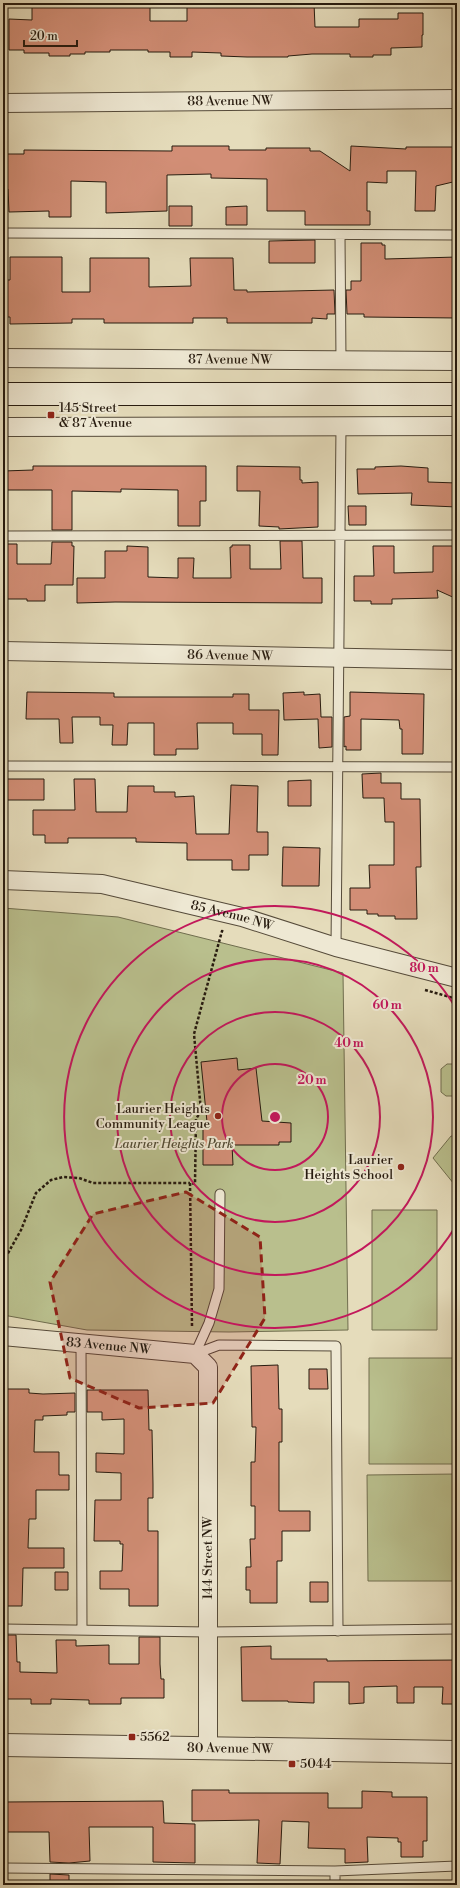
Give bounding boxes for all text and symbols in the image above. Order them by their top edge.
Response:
scale bar [24,22,77,48]
text: 20 m [30,29,58,44]
street label: 88 Avenue NW [187,93,274,109]
street label: 87 Avenue NW [188,351,273,368]
place label: 145 Street & 87 Avenue [59,400,132,431]
marker: 145 Street & 87 Avenue [46,410,56,420]
street label: 86 Avenue NW [187,647,274,664]
street label: 85 Avenue NW [189,897,277,935]
text: 80 m [409,961,439,976]
text: 60 m [372,998,402,1013]
text: 40 m [334,1036,364,1051]
text: 20 m [297,1073,327,1088]
place label: Laurier Heights Community League [96,1101,210,1132]
centre of rings [268,1110,282,1124]
marker: Laurier Heights Community League [213,1111,223,1121]
park label: Laurier Heights Park [113,1136,234,1152]
place label: Laurier Heights School [304,1152,393,1183]
marker: Laurier Heights School [396,1162,406,1172]
street label: 83 Avenue NW [66,1334,153,1358]
street label: 144 Street NW [200,1515,216,1599]
place label: 5562 [140,1729,170,1745]
marker: 5562 [127,1732,137,1742]
street label: 80 Avenue NW [187,1740,274,1757]
place label: 5044 [300,1756,332,1772]
marker: 5044 [287,1759,297,1769]

